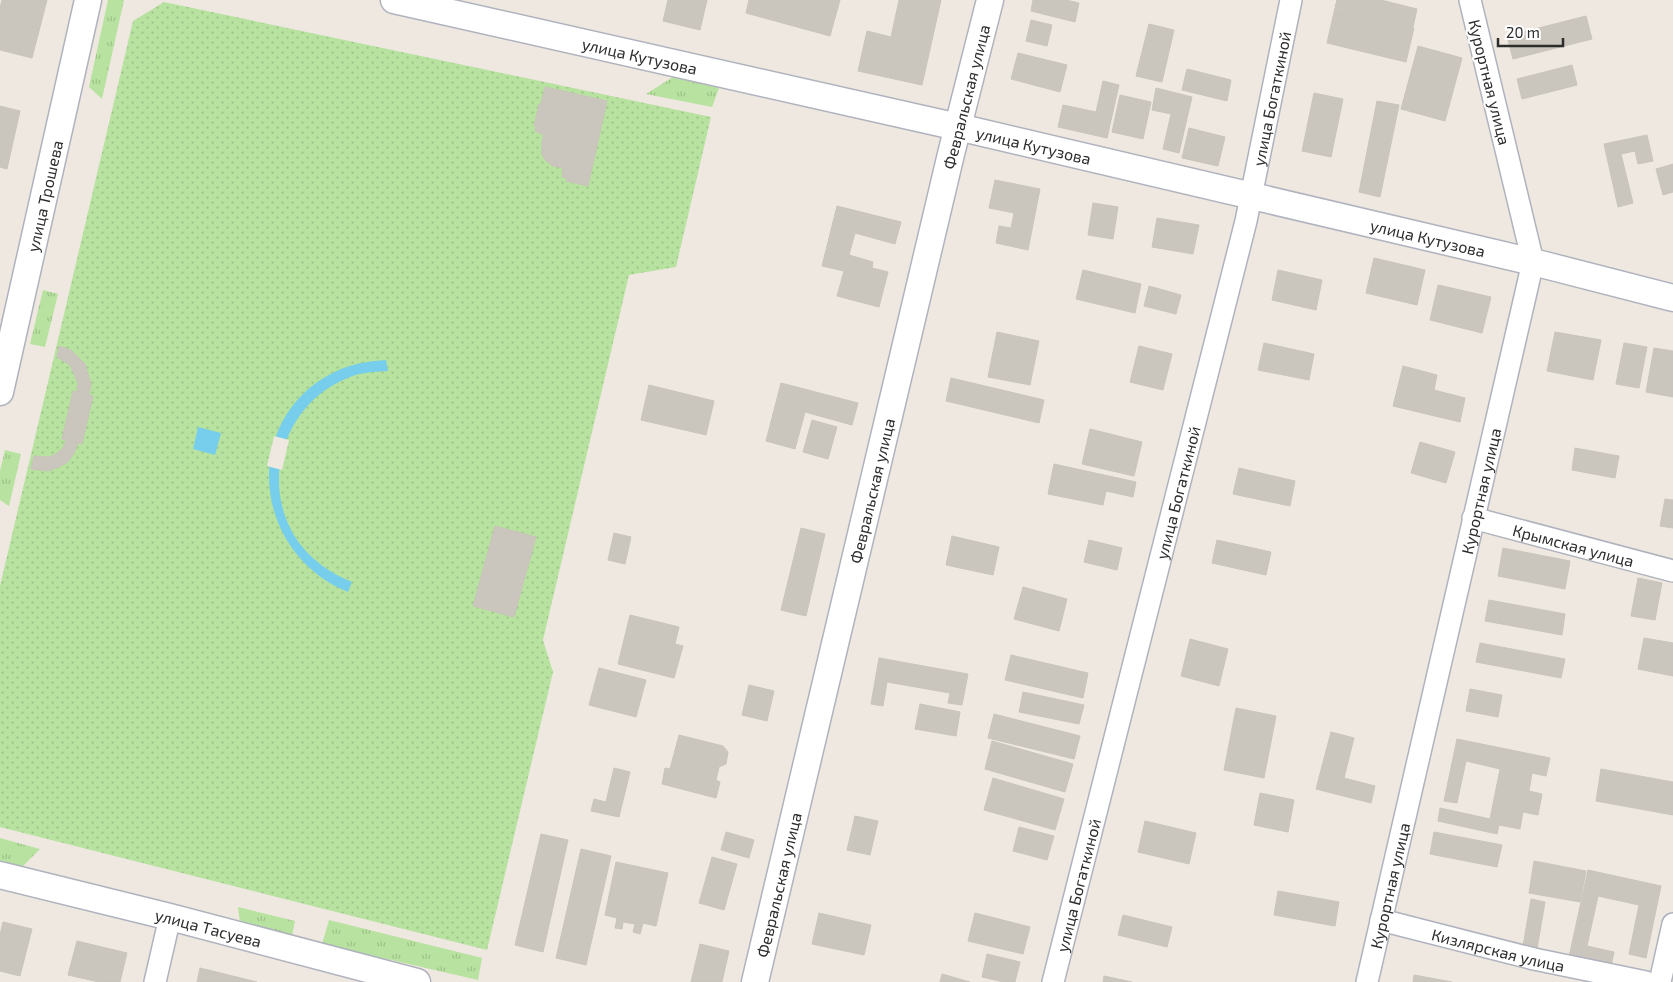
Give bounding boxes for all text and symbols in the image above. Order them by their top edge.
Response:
scale bar [1498,15,1563,47]
street label: Курортная улица [1464,17,1515,147]
street label: Февральская улица [938,22,993,171]
text: 20 m [1506,23,1540,41]
street label: улица Богаткиной [1248,30,1294,168]
street label: улица Кутузова [580,33,699,78]
street label: улица Кутузова [974,122,1093,167]
street label: улица Трошева [22,138,66,254]
street label: улица Кутузова [1369,215,1487,260]
street label: Февральская улица [845,416,898,565]
street label: улица Богаткиной [1151,424,1203,561]
street label: Курортная улица [1457,426,1504,556]
street label: Крымская улица [1511,519,1636,570]
street label: Февральская улица [752,810,804,959]
street label: улица Богаткиной [1052,816,1104,954]
street label: Курортная улица [1366,821,1413,950]
street label: улица Тасуева [153,904,264,950]
street label: Кизлярская улица [1430,924,1567,975]

